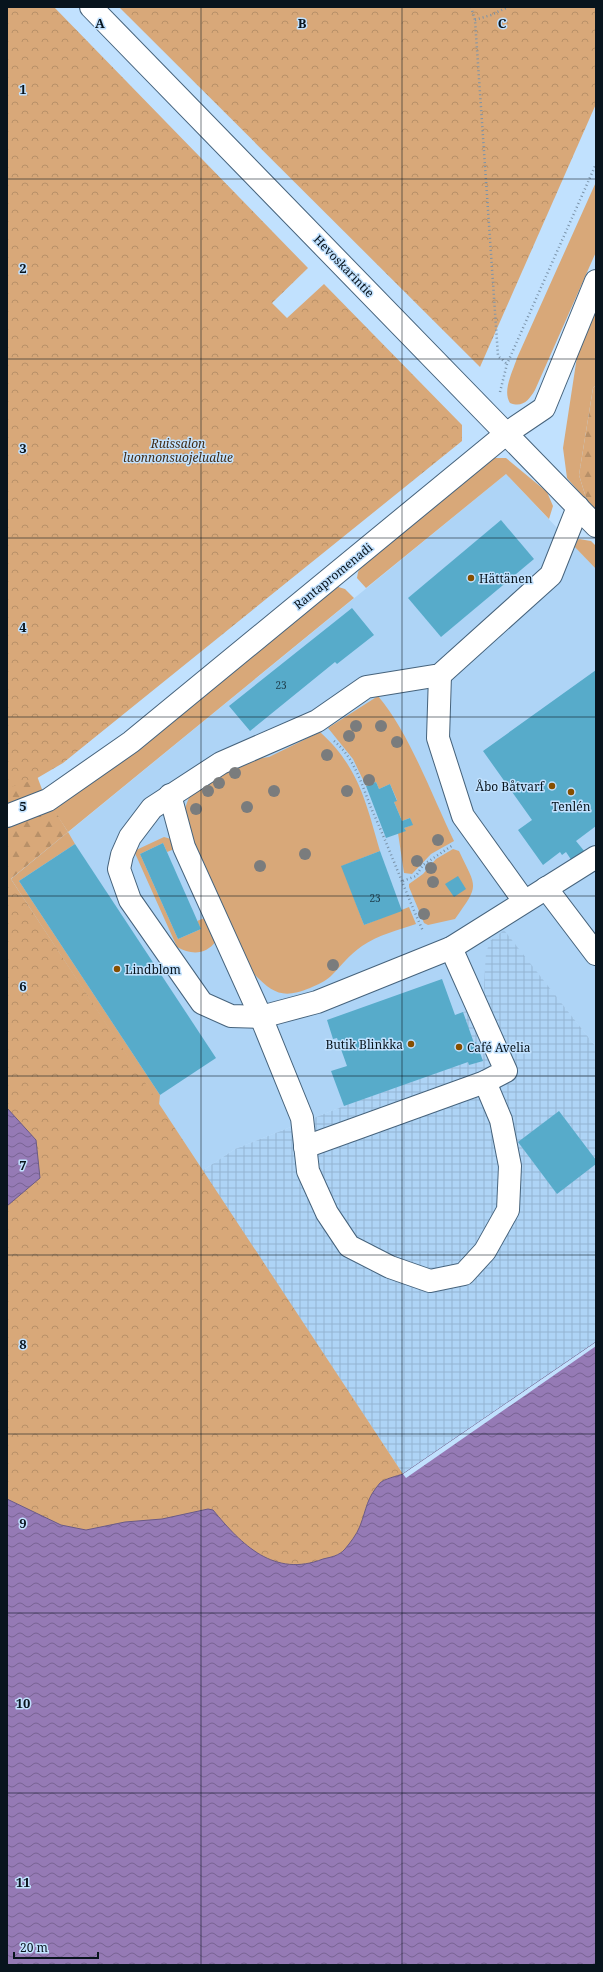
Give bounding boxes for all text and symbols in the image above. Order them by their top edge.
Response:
text: A [95,14,105,32]
text: B [298,14,307,32]
text: C [498,14,507,32]
text: 1 [19,80,27,98]
street label: Hevoskarintie [310,231,378,301]
text: 2 [19,259,27,277]
park label: Ruissalon luonnonsuojelualue [123,435,233,466]
text: 3 [19,439,27,457]
street label: Rantapromenadi [290,539,376,613]
place label: Hättänen [479,570,533,587]
marker: Hättänen [466,573,476,583]
text: 4 [19,618,27,636]
house number: 23 [275,678,287,692]
place label: Åbo Båtvarf [476,778,546,795]
marker: Åbo Båtvarf [547,781,557,791]
marker: Tenlén [566,787,576,797]
text: 5 [19,797,27,815]
place label: Tenlén [552,798,591,815]
house number: 23 [369,891,381,905]
place label: Lindblom [125,961,181,978]
marker: Lindblom [112,964,122,974]
text: 6 [19,977,27,995]
place label: Butik Blinkka [325,1036,403,1053]
marker: Butik Blinkka [406,1039,416,1049]
place label: Café Avelia [467,1039,531,1056]
marker: Café Avelia [454,1042,464,1052]
text: 7 [19,1156,27,1174]
text: 8 [19,1335,27,1353]
text: 9 [19,1514,27,1532]
text: 10 [16,1694,30,1712]
text: 11 [16,1873,30,1891]
scale bar [14,1934,98,1960]
text: 20 m [20,1939,48,1956]

